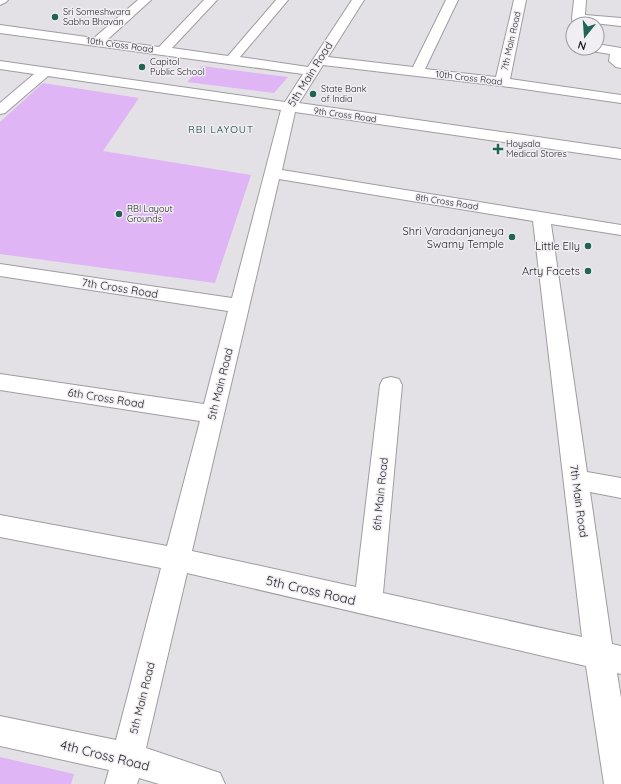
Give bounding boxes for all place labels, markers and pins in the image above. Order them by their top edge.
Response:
place label: Sri Someshwara Sabha Bhavan [63,6,130,27]
marker: Sri Someshwara Sabha Bhavan [50,12,60,22]
place label: Capitol Public School [150,56,205,77]
marker: Capitol Public School [137,62,147,72]
place label: State Bank of India [321,83,367,104]
marker: State Bank of India [308,89,318,99]
place label: Hoysala Medical Stores [506,138,567,159]
marker: Hoysala Medical Stores [493,144,503,154]
place label: RBI Layout Grounds [127,203,173,224]
marker: RBI Layout Grounds [114,209,124,219]
place label: Shri Varadanjaneya Swamy Temple [403,224,504,251]
marker: Shri Varadanjaneya Swamy Temple [507,232,517,242]
place label: Little Elly [535,239,580,253]
marker: Little Elly [583,241,593,251]
place label: Arty Facets [522,264,580,278]
marker: Arty Facets [583,266,593,276]

